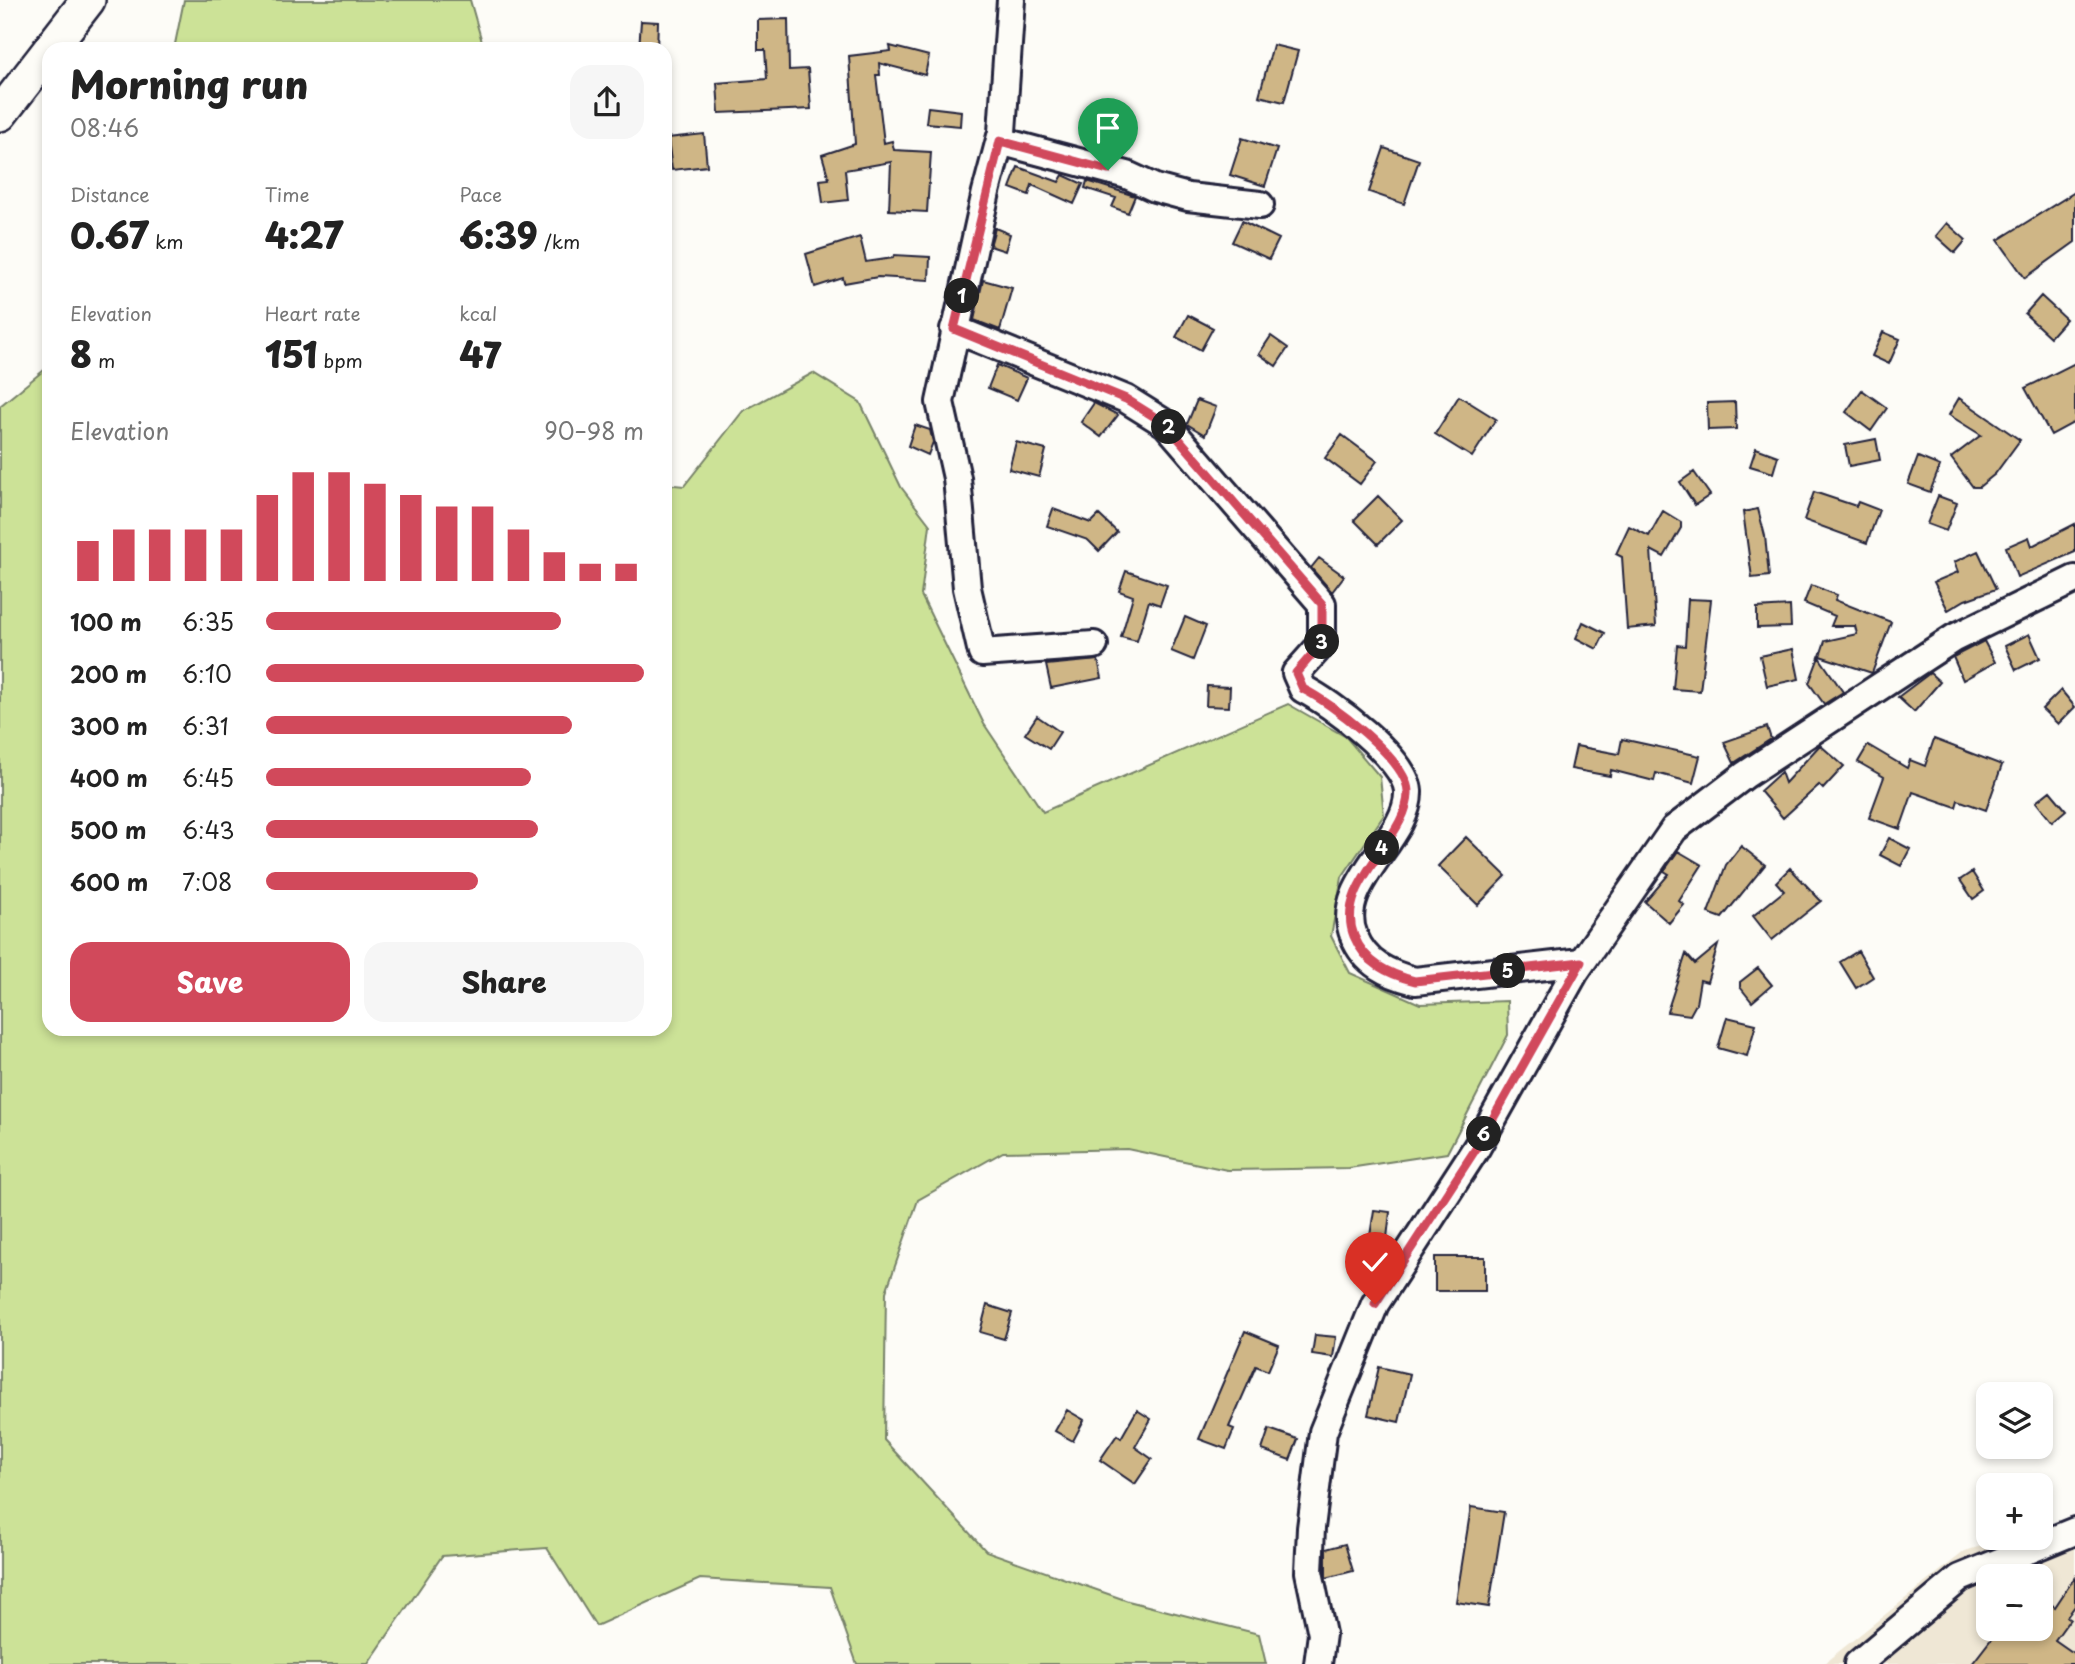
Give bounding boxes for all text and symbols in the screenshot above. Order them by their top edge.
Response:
text: Morning run [70,55,308,112]
button: share [570,65,644,139]
pin [1078,98,1138,170]
icon: arrive [1089,109,1127,147]
text: 08:46 [70,110,139,145]
text: Distance [70,180,150,208]
text: Time [265,180,310,208]
text: Pace [459,180,502,208]
text: 0.67 [70,208,149,261]
text: 4:27 [265,208,343,261]
text: 6:39 [459,208,538,261]
text: km [149,227,184,255]
text: /km [538,227,580,255]
pin: 1 [944,278,979,314]
text: 1 [957,281,966,309]
text: Elevation [70,299,152,327]
text: Heart rate [265,299,361,327]
text: kcal [459,299,497,327]
text: 8 [70,327,92,380]
text: 151 [265,327,317,380]
text: 47 [459,327,501,380]
text: m [92,346,115,374]
text: bpm [317,346,363,374]
pin: 2 [1152,410,1186,444]
text: 2 [1162,412,1175,440]
text: Elevation [70,413,169,448]
text: 90–98 m [544,413,644,448]
text: 100 m [70,604,142,639]
text: 6:35 [182,604,234,639]
pin: 3 [1304,624,1340,660]
text: 3 [1315,627,1328,655]
text: 200 m [70,656,147,691]
text: 6:10 [182,656,232,691]
text: 300 m [70,708,148,743]
text: 6:31 [182,708,229,743]
text: 400 m [70,760,148,795]
text: 6:45 [182,760,234,795]
text: 500 m [70,812,147,847]
text: 6:43 [182,812,235,847]
pin: 4 [1364,830,1400,866]
text: 4 [1375,833,1388,861]
text: 600 m [70,864,148,899]
text: 7:08 [182,864,233,899]
button: Save [70,942,350,1022]
button: Share [364,942,644,1022]
pin: 5 [1490,954,1526,988]
text: 5 [1501,956,1514,984]
pin: 6 [1466,1116,1502,1152]
text: 6 [1477,1119,1490,1147]
pin [1345,1232,1405,1304]
icon: check [1356,1243,1394,1281]
map controls [1976,1382,2053,1641]
button: layers [1976,1382,2053,1459]
button: + [1976,1473,2053,1550]
button: − [1976,1564,2053,1641]

